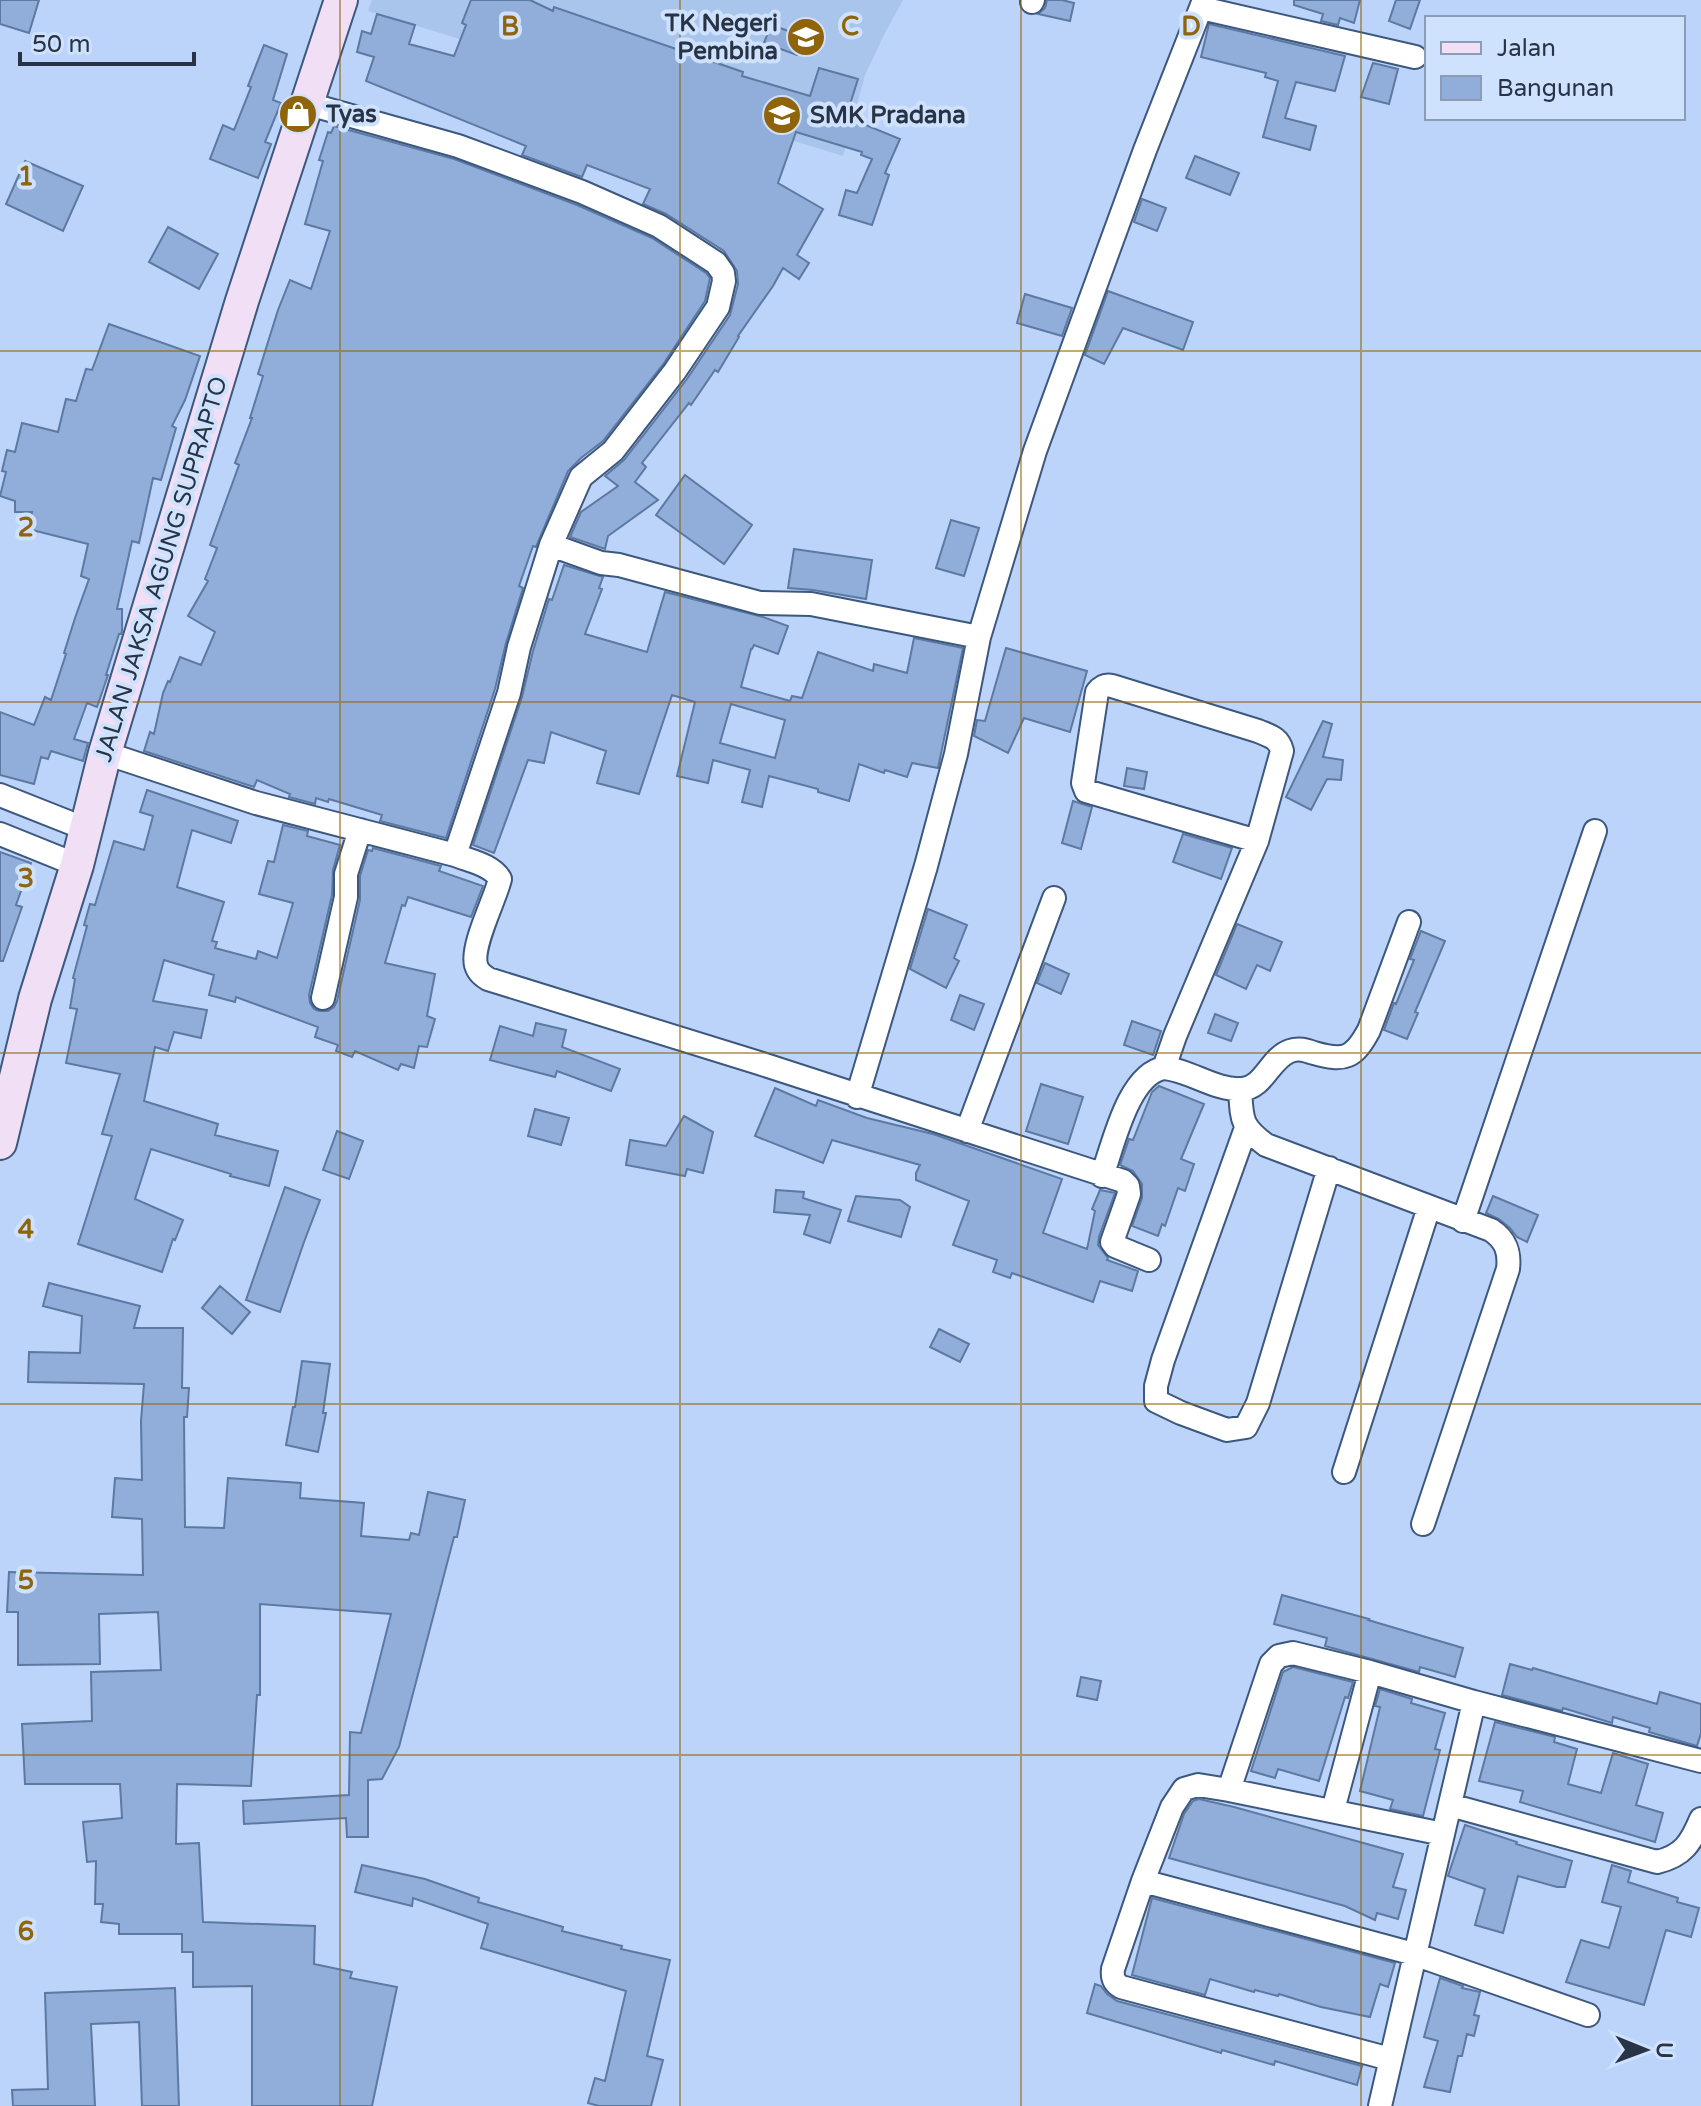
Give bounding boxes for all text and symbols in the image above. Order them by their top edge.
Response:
place label: TK Negeri Pembina [664,9,778,66]
text: B [501,11,519,42]
text: C [841,11,859,42]
text: D [1181,11,1201,42]
scale bar [20,16,194,66]
school or university icon: TK Negeri Pembina [785,16,827,58]
legend [1425,16,1685,120]
text: 50 m [32,30,90,59]
text: Jalan [1497,34,1556,63]
text: Bangunan [1497,74,1614,103]
shop icon: Tyas [277,93,319,135]
school or university icon: SMK Pradana [761,94,803,136]
place label: Tyas [325,100,377,129]
place label: SMK Pradana [810,101,966,130]
text: 1 [18,161,34,192]
street label: JALAN JAKSA AGUNG SUPRAPTO [89,373,234,765]
text: 2 [18,512,34,543]
text: 3 [18,863,34,894]
text: 4 [18,1214,34,1245]
text: 5 [18,1565,34,1596]
text: 6 [18,1916,34,1947]
north arrow [1605,2010,1685,2090]
text: U [1651,2042,1677,2059]

